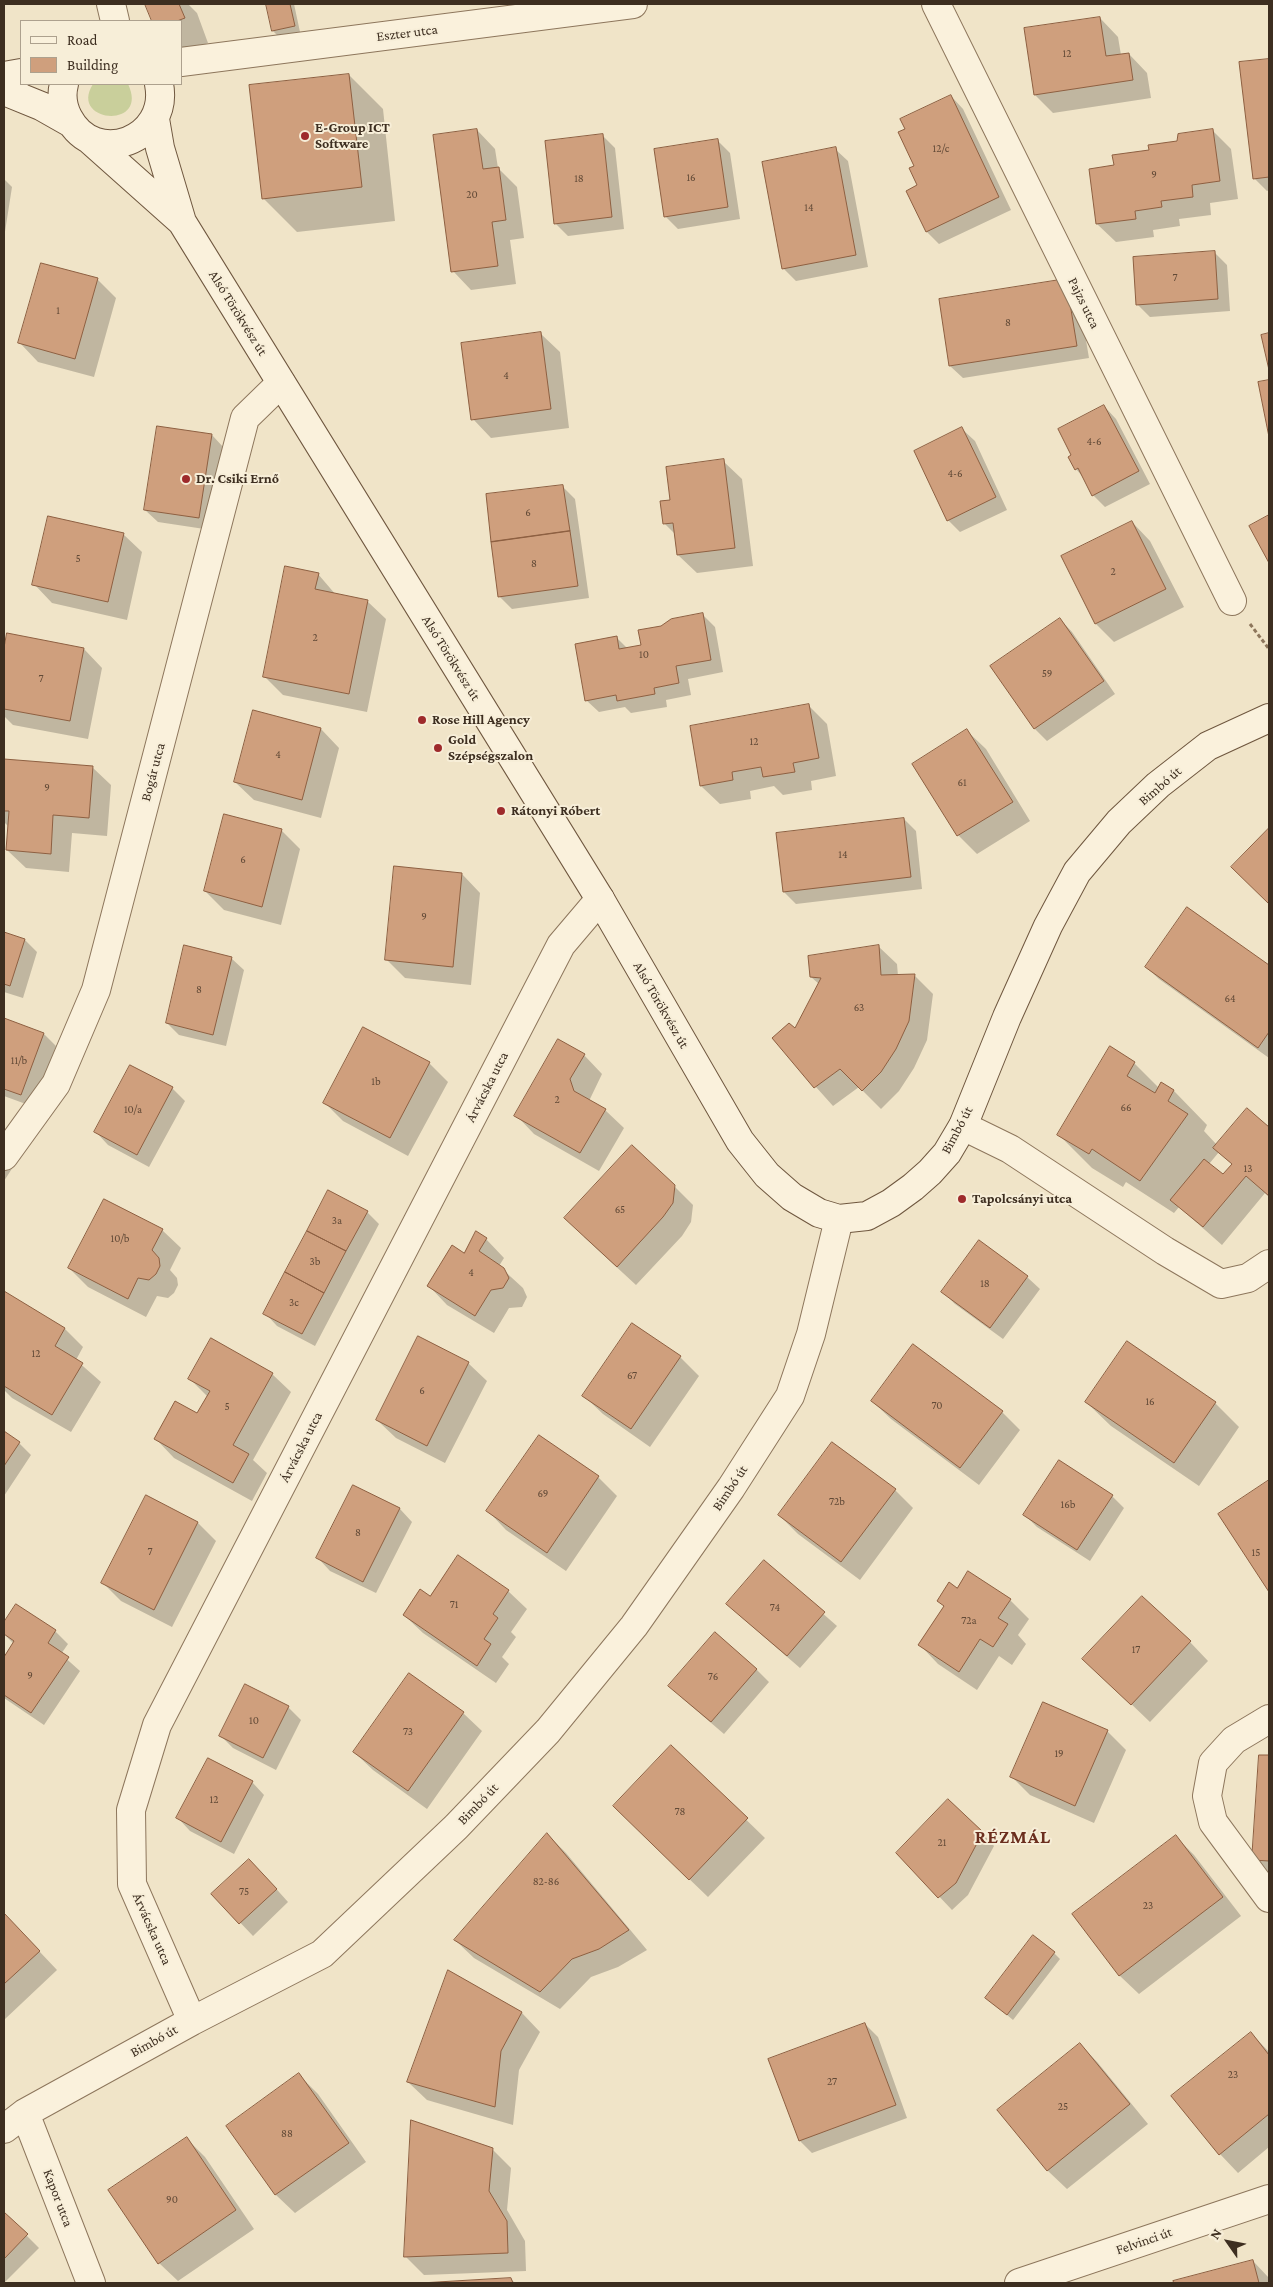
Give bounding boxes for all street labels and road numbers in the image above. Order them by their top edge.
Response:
street label: Eszter utca [375,21,439,45]
street label: Alsó Törökvész út [205,267,271,359]
street label: Pajzs utca [1064,275,1104,331]
street label: Alsó Törökvész út [418,612,484,704]
street label: Bogár utca [137,741,169,803]
street label: Bimbó út [1135,763,1185,809]
street label: Alsó Törökvész út [629,959,693,1051]
street label: Árvácska utca [462,1049,512,1125]
street label: Bimbó út [938,1103,976,1157]
street label: Árvácska utca [276,1409,326,1485]
street label: Bimbó út [709,1462,751,1514]
street label: Bimbó út [454,1780,502,1828]
street label: Árvácska utca [129,1890,175,1968]
street label: Bimbó út [127,2021,181,2061]
street label: Kapor utca [39,2167,77,2229]
street label: Felvinci út [1114,2224,1174,2258]

